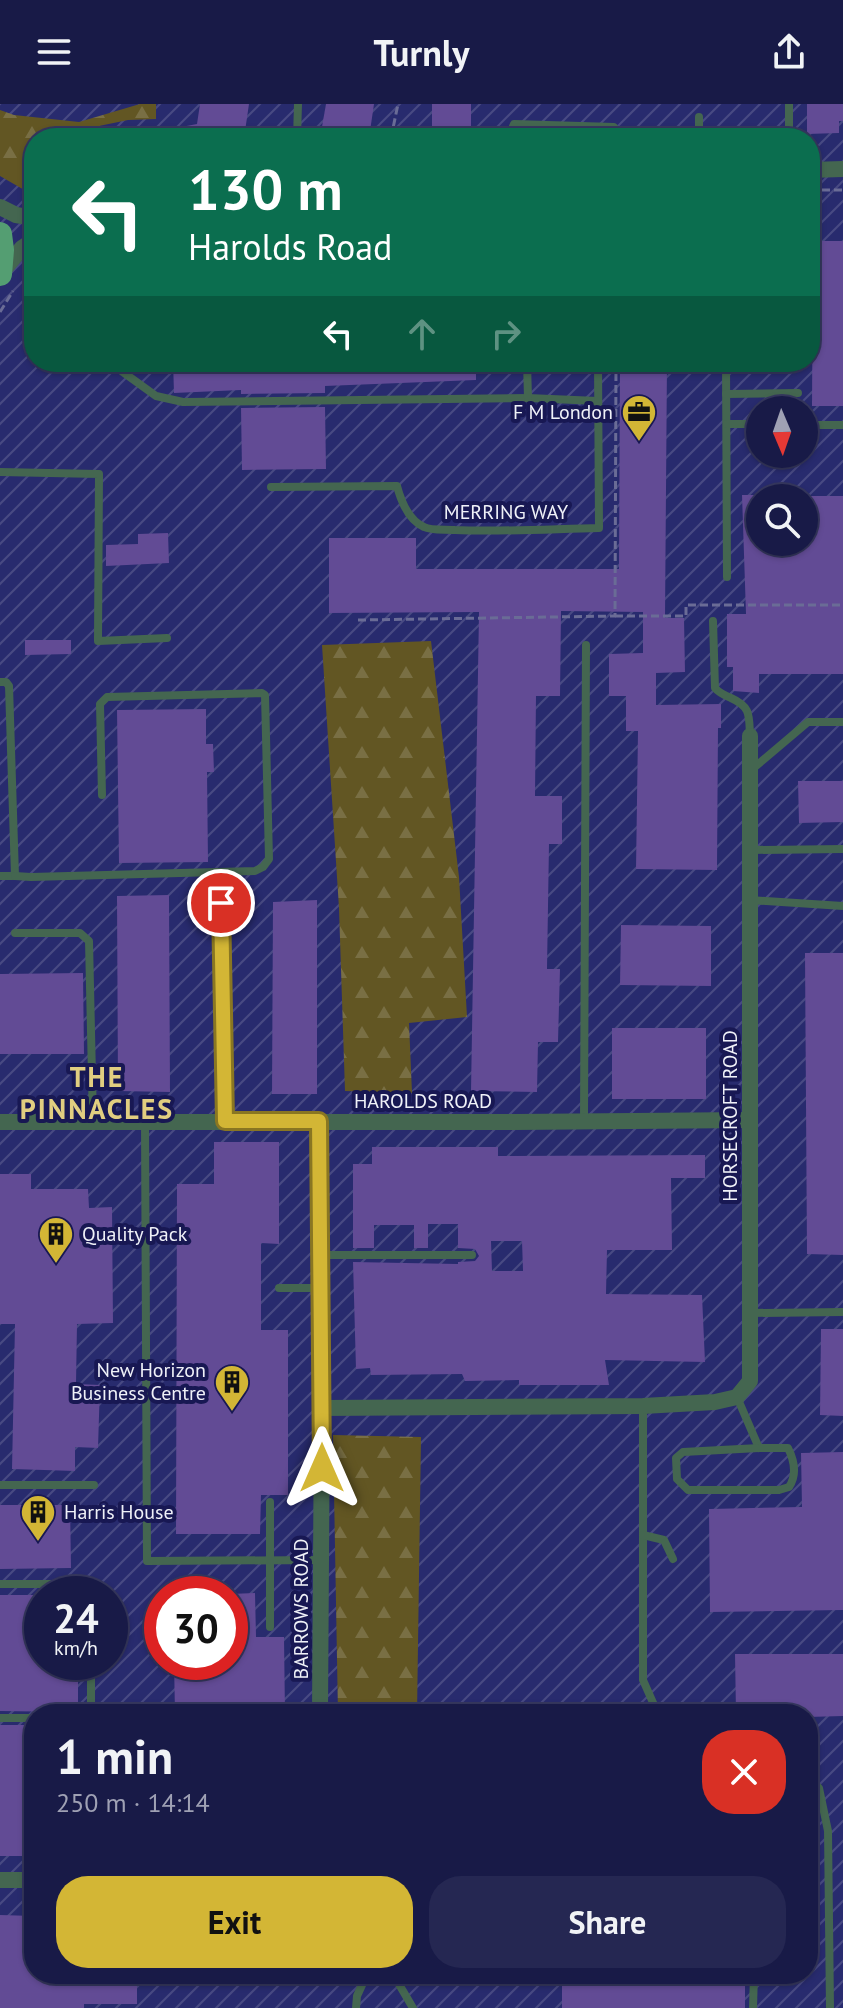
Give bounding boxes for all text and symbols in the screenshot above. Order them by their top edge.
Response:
text: Turnly [373,29,470,76]
icon: menu [32,30,76,74]
icon: share [767,30,811,74]
text: 130 m [188,153,343,225]
icon: left [56,160,160,264]
text: Harolds Road [188,223,392,270]
icon: left [316,312,360,356]
icon: ahead [400,312,444,356]
icon: right [484,312,528,356]
office icon: F M London [620,393,658,443]
north arrow [746,396,818,468]
map controls [746,396,818,556]
place label: F M London [513,399,613,425]
button: search [746,484,818,556]
street label: MERRING WAY [444,499,569,525]
pin [187,869,255,937]
icon: arrive [199,881,243,925]
street label: HORSECROFT ROAD [717,1030,743,1202]
district label: THE PINNACLES [20,1058,174,1127]
street label: HAROLDS ROAD [354,1088,492,1114]
building icon: Quality Pack [37,1215,75,1265]
place label: Quality Pack [82,1221,188,1247]
place label: New Horizon Business Centre [71,1357,206,1406]
building icon: New Horizon Business Centre [213,1363,251,1413]
position arrow [280,1426,364,1510]
building icon: Harris House [19,1493,57,1543]
place label: Harris House [64,1499,174,1525]
street label: BARROWS ROAD [288,1538,314,1680]
speed limit sign: 30 [144,1576,248,1680]
text: 24 [53,1592,99,1644]
text: km/h [54,1635,98,1661]
text: 1 min [56,1725,173,1787]
button: close [702,1730,786,1814]
text: 250 m · 14:14 [56,1786,210,1819]
button: Exit [56,1876,413,1968]
button: Share [429,1876,786,1968]

